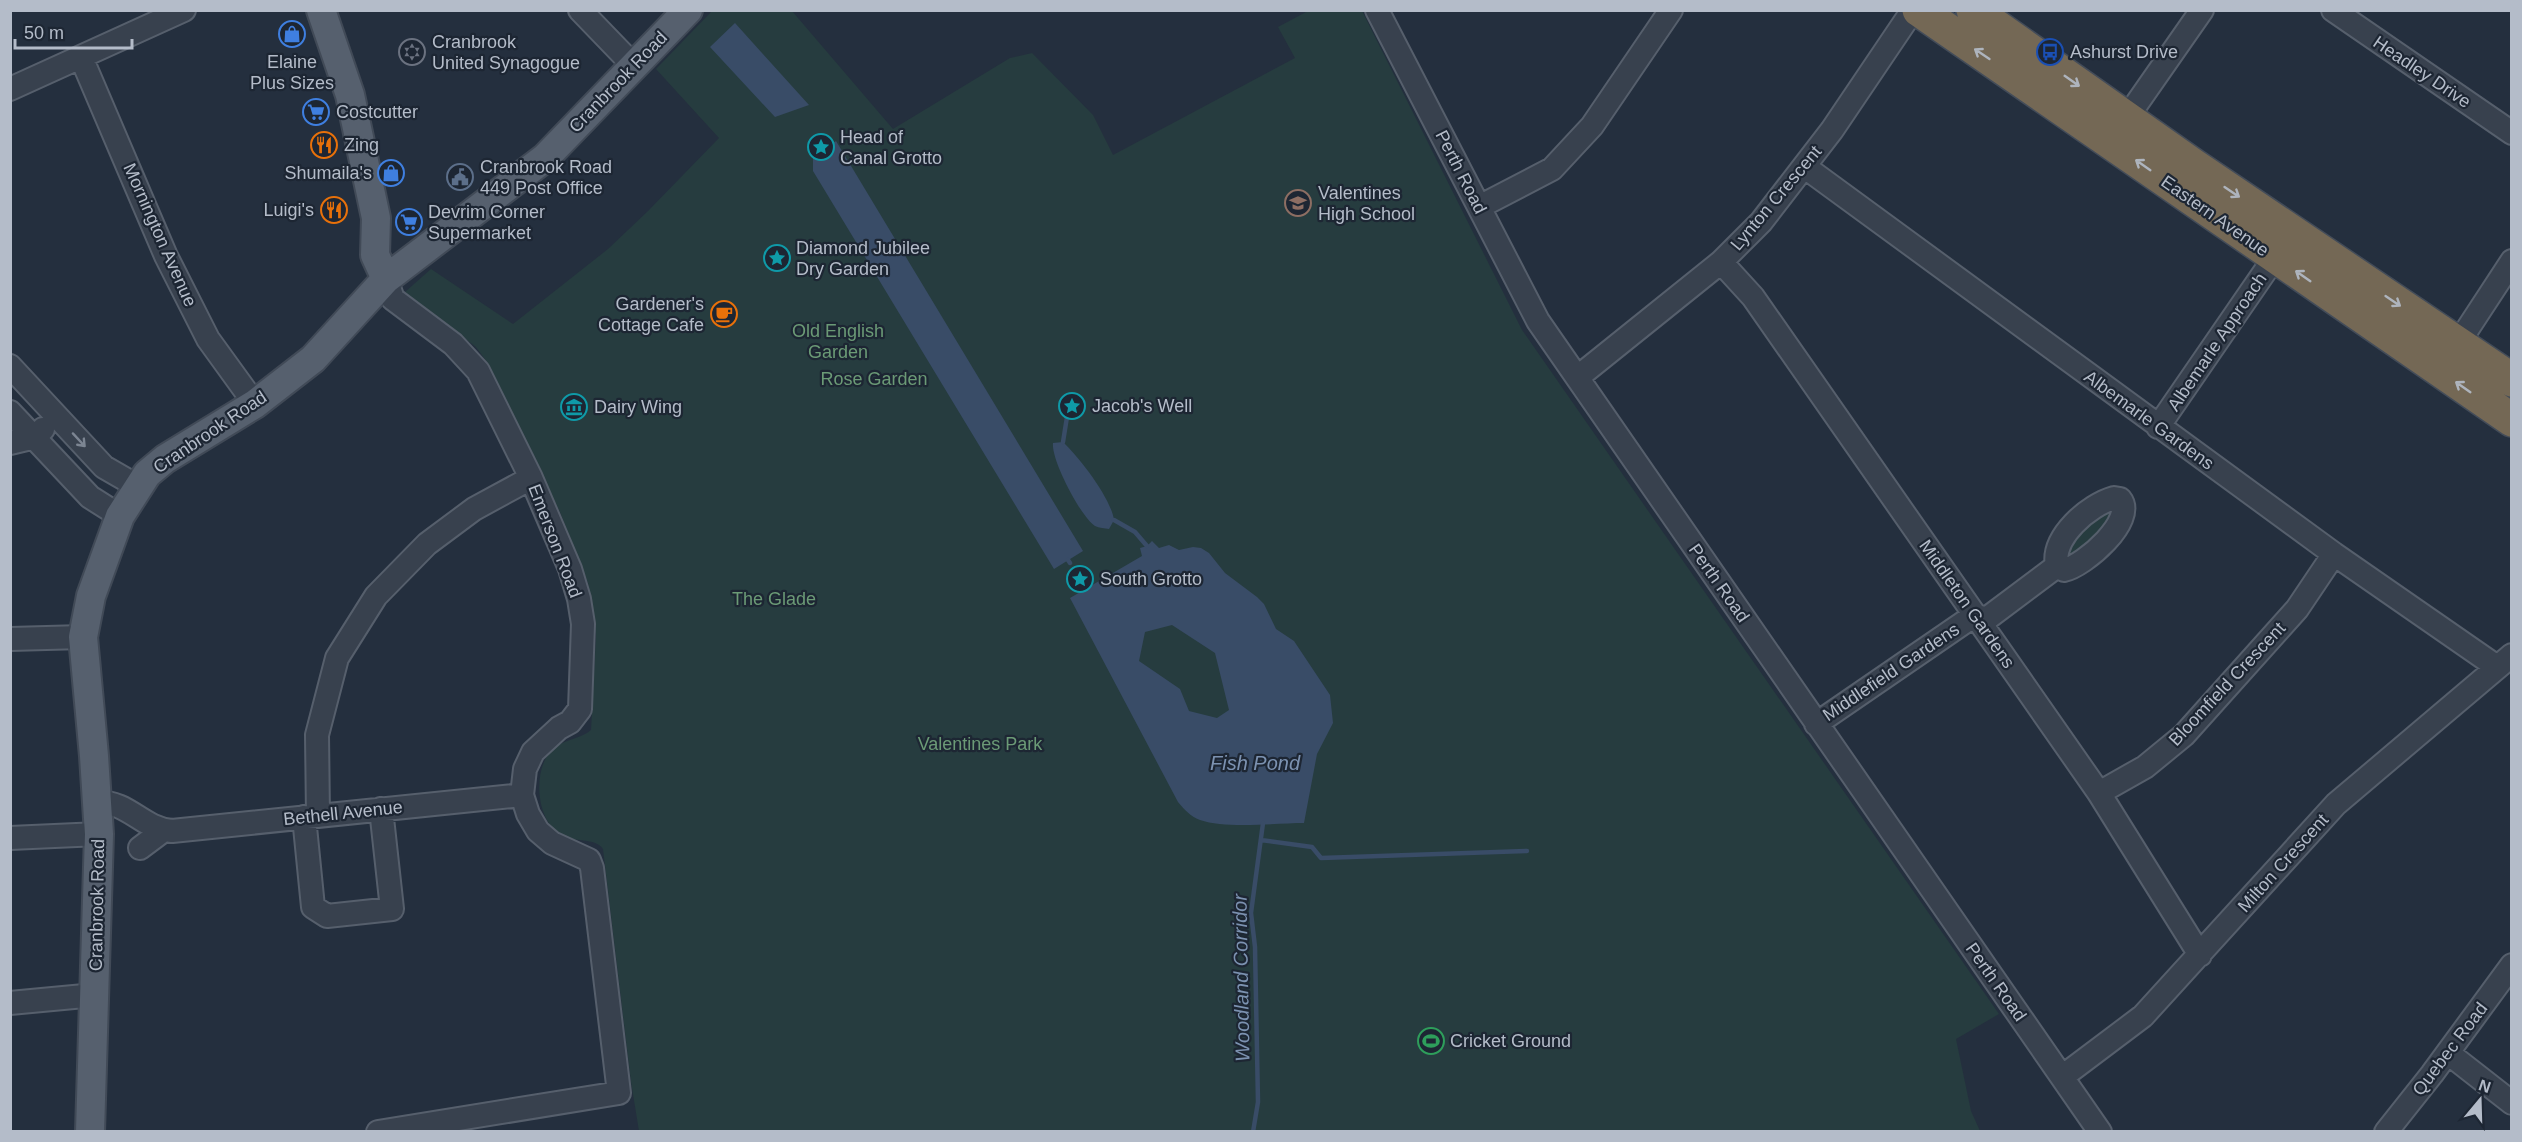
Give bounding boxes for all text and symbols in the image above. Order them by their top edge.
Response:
scale bar [15,12,132,50]
shop icon: Elaine Plus Sizes [277,19,307,49]
text: 50 m [24,23,64,43]
street label: Cranbrook Road [565,28,671,136]
place label: Cranbrook United Synagogue [432,32,580,73]
street label: Headley Drive [2370,32,2474,112]
synagogue icon: Cranbrook United Synagogue [397,37,427,67]
bus stop icon: Ashurst Drive [2035,37,2065,67]
place label: Ashurst Drive [2070,42,2178,62]
one-way arrow [1974,48,1991,60]
place label: Elaine Plus Sizes [250,52,334,93]
one-way arrow [2063,75,2079,87]
supermarket icon: Costcutter [301,97,331,127]
place label: Costcutter [336,102,418,122]
place label: Head of Canal Grotto [840,127,942,168]
street label: Perth Road [1431,127,1491,217]
restaurant icon: Zing [309,130,339,160]
place icon: Head of Canal Grotto [806,132,836,162]
place label: Zing [344,135,379,155]
street label: Lynton Crescent [1726,142,1826,254]
place label: Cranbrook Road 449 Post Office [480,157,612,198]
shop icon: Shumaila's [376,158,406,188]
one-way arrow [2135,159,2151,171]
street label: Mornington Avenue [119,160,201,310]
public building icon: Cranbrook Road 449 Post Office [445,162,475,192]
place label: Shumaila's [285,163,372,183]
street label: Eastern Avenue [2157,171,2273,261]
place label: Valentines High School [1318,183,1415,224]
one-way arrow [2223,186,2240,198]
school or university icon: Valentines High School [1283,188,1313,218]
restaurant icon: Luigi's [319,195,349,225]
place label: Luigi's [264,200,314,220]
place label: Devrim Corner Supermarket [428,202,545,243]
supermarket icon: Devrim Corner Supermarket [394,207,424,237]
place label: Diamond Jubilee Dry Garden [796,238,930,279]
place icon: Diamond Jubilee Dry Garden [762,243,792,273]
street label: Albemarle Approach [2163,269,2271,415]
one-way arrow [2295,270,2311,282]
place label: Gardener's Cottage Cafe [598,294,704,335]
one-way arrow [2385,295,2401,307]
cafe icon: Gardener's Cottage Cafe [709,299,739,329]
park label: Old English Garden [792,321,884,362]
street label: Albemarle Gardens [2080,366,2218,474]
park label: Rose Garden [820,369,928,389]
one-way arrow [2456,381,2472,393]
street label: Cranbrook Road [150,387,270,477]
place icon: Jacob's Well [1057,391,1087,421]
museum icon: Dairy Wing [559,392,589,422]
place label: Jacob's Well [1092,396,1192,416]
place label: Dairy Wing [594,397,682,417]
one-way arrow [72,432,86,447]
street label: Emerson Road [524,481,586,601]
street label: Middleton Gardens [1915,536,2019,672]
street label: Perth Road [1685,540,1753,626]
place icon: South Grotto [1065,564,1095,594]
place label: South Grotto [1100,569,1202,589]
park label: The Glade [732,589,816,609]
street label: Bloomfield Crescent [2165,618,2289,750]
street label: Middlefield Gardens [1819,619,1963,725]
park label: Valentines Park [918,734,1043,754]
water label: Fish Pond [1210,752,1301,774]
street label: Bethell Avenue [282,797,404,829]
street label: Milton Crescent [2234,810,2332,916]
street label: Cranbrook Road [86,839,108,971]
water label: Woodland Corridor [1229,893,1253,1062]
street label: Perth Road [1962,939,2030,1025]
street label: Quebec Road [2409,999,2491,1099]
sports icon: Cricket Ground [1416,1026,1446,1056]
place label: Cricket Ground [1450,1031,1571,1051]
north arrow [2450,1070,2510,1130]
text: N [2476,1076,2493,1096]

